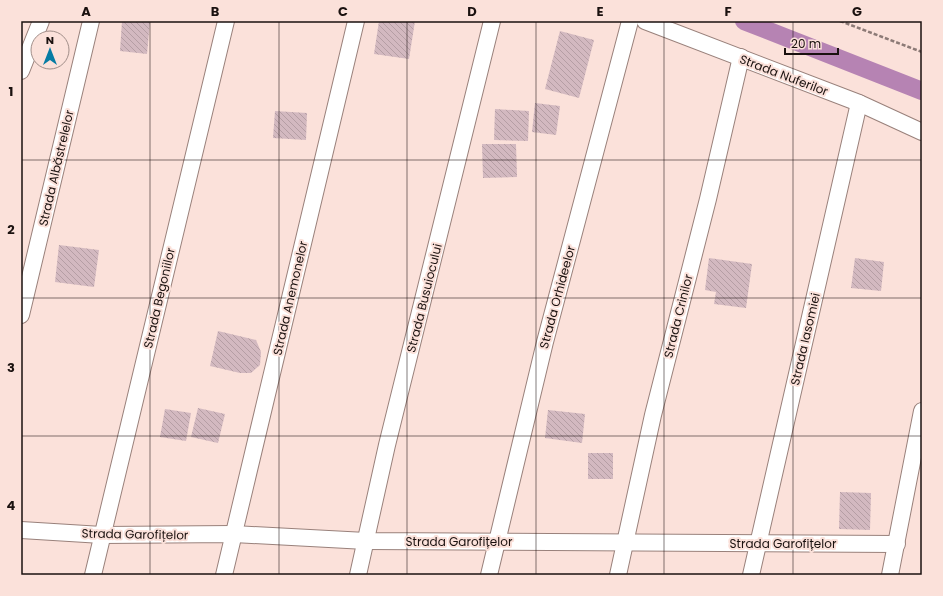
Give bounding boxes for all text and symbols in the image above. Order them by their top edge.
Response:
text: A [81,2,91,21]
text: B [211,2,220,21]
text: C [338,2,348,21]
text: D [467,2,477,21]
text: E [596,2,604,21]
text: F [724,2,732,21]
text: G [852,2,862,21]
north arrow [30,30,70,70]
scale bar [785,30,838,56]
text: N [46,32,54,48]
text: 20 m [791,35,821,52]
street label: Strada Nuferilor [737,50,831,100]
text: 1 [9,82,13,101]
street label: Strada Albăstrelelor [34,108,78,228]
text: 2 [7,220,15,239]
street label: Strada Anemonelor [269,239,312,357]
street label: Strada Busuiocului [402,242,446,354]
street label: Strada Orhideelor [535,243,579,350]
street label: Strada Begoniilor [139,246,179,350]
street label: Strada Crinilor [659,272,697,360]
street label: Strada Iasomiei [786,291,824,387]
text: 3 [7,358,15,377]
text: 4 [7,496,16,515]
street label: Strada Garofițelor [81,525,189,543]
street label: Strada Garofițelor [406,533,513,550]
street label: Strada Garofițelor [730,535,837,552]

